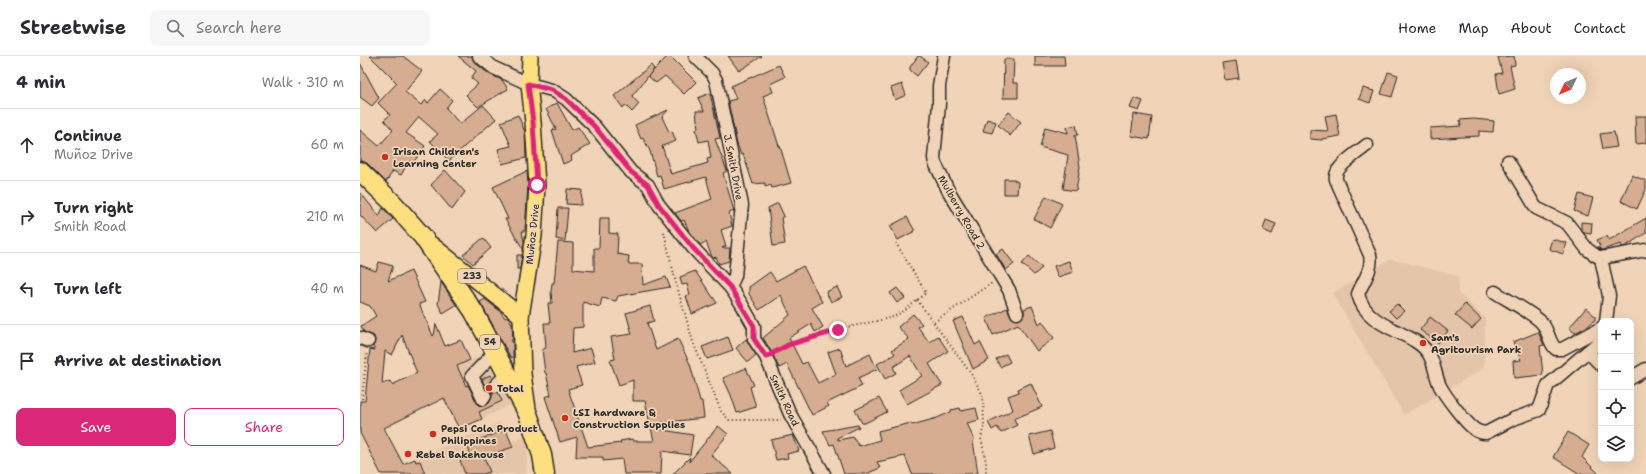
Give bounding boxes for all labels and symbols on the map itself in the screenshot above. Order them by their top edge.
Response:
north arrow [1550,68,1586,104]
street label: J. Smith Drive [721,133,746,201]
place label: Irisan Children's Learning Center [393,145,479,170]
marker: Irisan Children's Learning Center [380,152,390,162]
street label: Mulberry Road 2 [935,173,988,252]
route start [528,176,546,194]
street label: Muñoz Drive [523,203,542,265]
road number: 233 [458,269,486,283]
route end [829,321,847,339]
place label: Sam's Agritourism Park [1431,331,1522,356]
road number: 54 [480,335,500,349]
marker: Sam's Agritourism Park [1418,338,1428,348]
street label: Smith Road [767,372,802,429]
place label: Total [497,382,524,395]
marker: Total [484,383,494,393]
place label: LSI hardware & Construction Supplies [573,406,685,431]
marker: LSI hardware & Construction Supplies [560,413,570,423]
place label: Pepsi Cola Product Philippines [441,422,538,447]
marker: Pepsi Cola Product Philippines [428,429,438,439]
place label: Rebel Bakehouse [416,448,504,461]
marker: Rebel Bakehouse [403,449,413,459]

